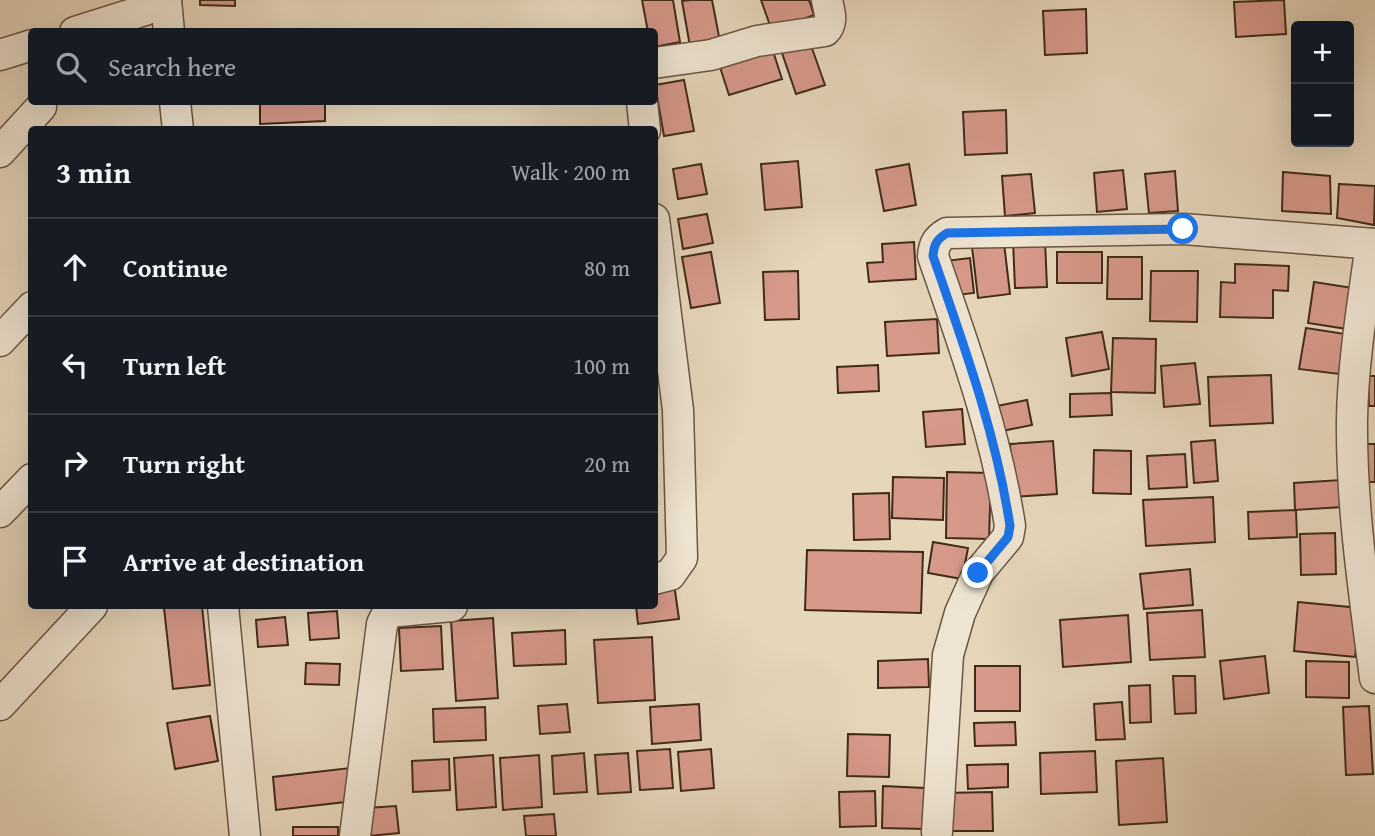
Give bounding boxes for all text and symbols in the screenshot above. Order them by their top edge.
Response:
map controls [1291,21,1354,147]
button: + [1291,21,1354,84]
search box [28,28,658,105]
text: Search here [108,47,236,86]
icon: search [52,48,90,86]
button: − [1291,84,1354,147]
text: 3 min [56,150,131,194]
text: Walk · 200 m [511,155,630,188]
route start [1167,213,1198,244]
icon: ahead [56,248,94,286]
text: Continue [123,248,228,287]
text: 80 m [584,251,630,284]
icon: left [56,346,94,384]
text: Turn left [123,346,226,385]
text: 100 m [573,349,630,382]
icon: right [56,444,94,482]
text: Turn right [123,444,245,483]
text: 20 m [584,447,630,480]
icon: arrive [56,542,94,580]
text: Arrive at destination [123,542,364,581]
route end [962,557,993,588]

